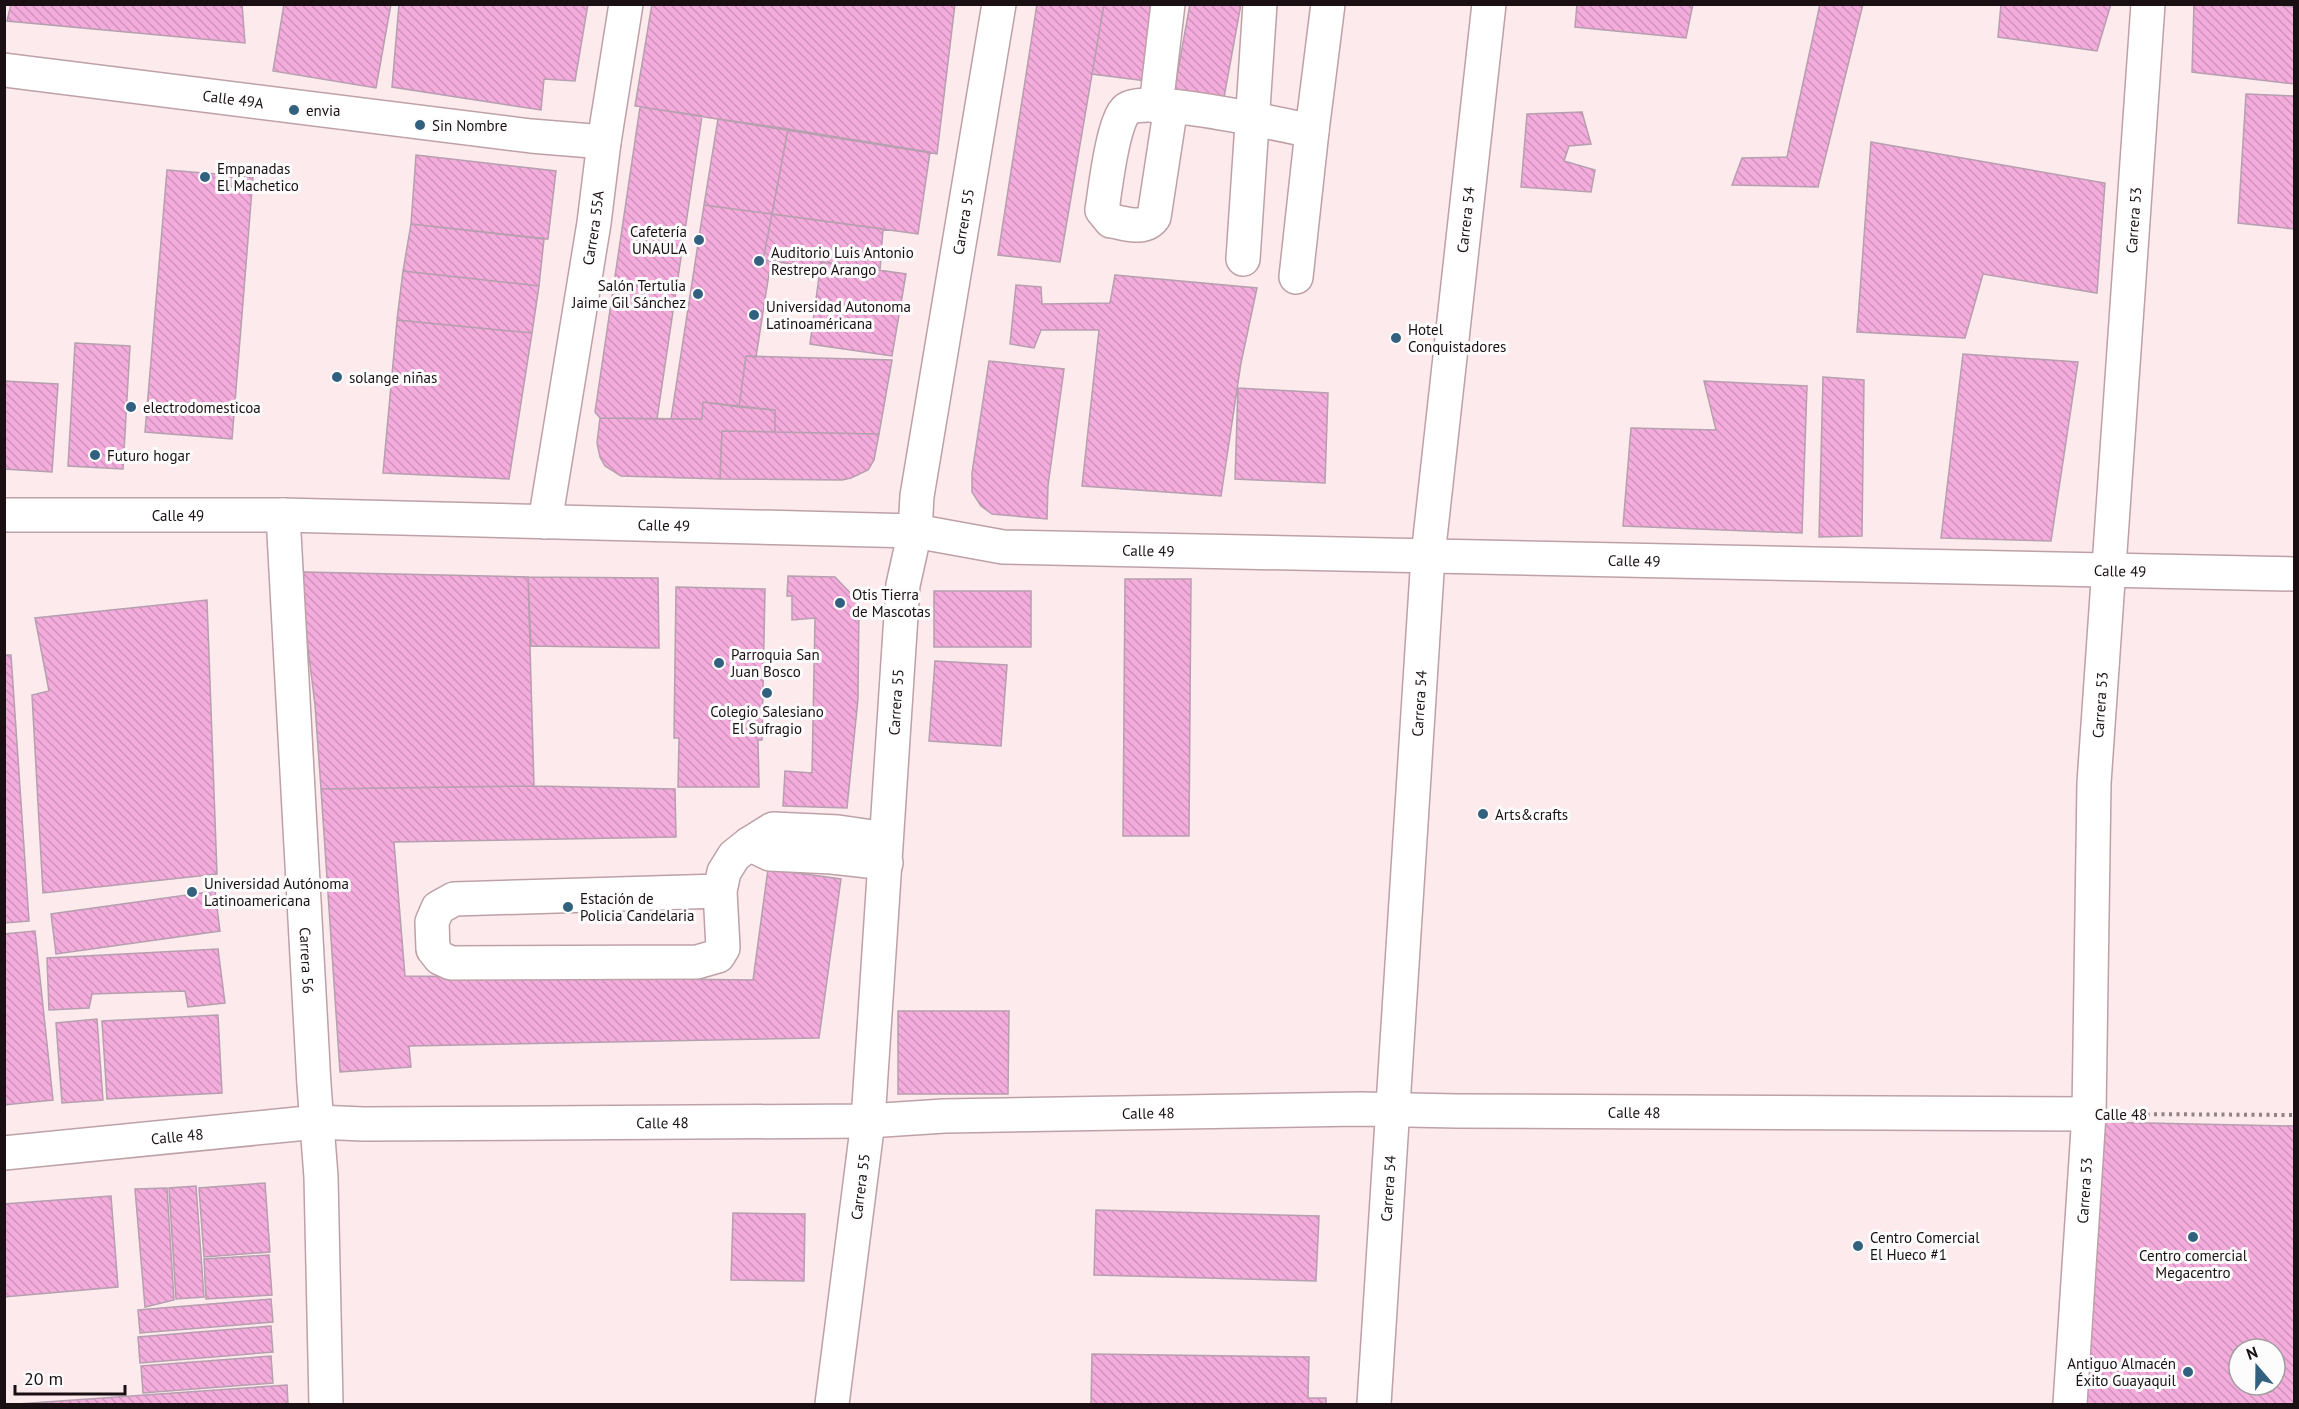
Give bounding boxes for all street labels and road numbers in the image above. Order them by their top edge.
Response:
street label: Calle 49A [202,85,265,112]
street label: Carrera 54 [1452,186,1478,254]
street label: Carrera 53 [2121,186,2145,254]
street label: Carrera 55 [948,187,978,256]
street label: Carrera 55A [578,189,607,267]
street label: Calle 49 [152,506,204,525]
street label: Calle 49 [637,514,690,535]
street label: Calle 49 [1122,540,1175,560]
street label: Calle 49 [1608,550,1661,570]
street label: Calle 49 [2094,560,2147,580]
street label: Carrera 55 [884,668,907,736]
street label: Carrera 54 [1407,670,1430,737]
street label: Carrera 53 [2088,671,2111,739]
street label: Carrera 56 [296,927,319,994]
street label: Calle 48 [1608,1102,1660,1121]
street label: Calle 48 [1122,1103,1175,1122]
street label: Calle 48 [2095,1105,2147,1124]
street label: Calle 48 [636,1113,689,1132]
street label: Calle 48 [150,1124,204,1148]
street label: Carrera 55 [846,1153,873,1221]
street label: Carrera 54 [1376,1155,1399,1222]
street label: Carrera 53 [2072,1157,2096,1224]

